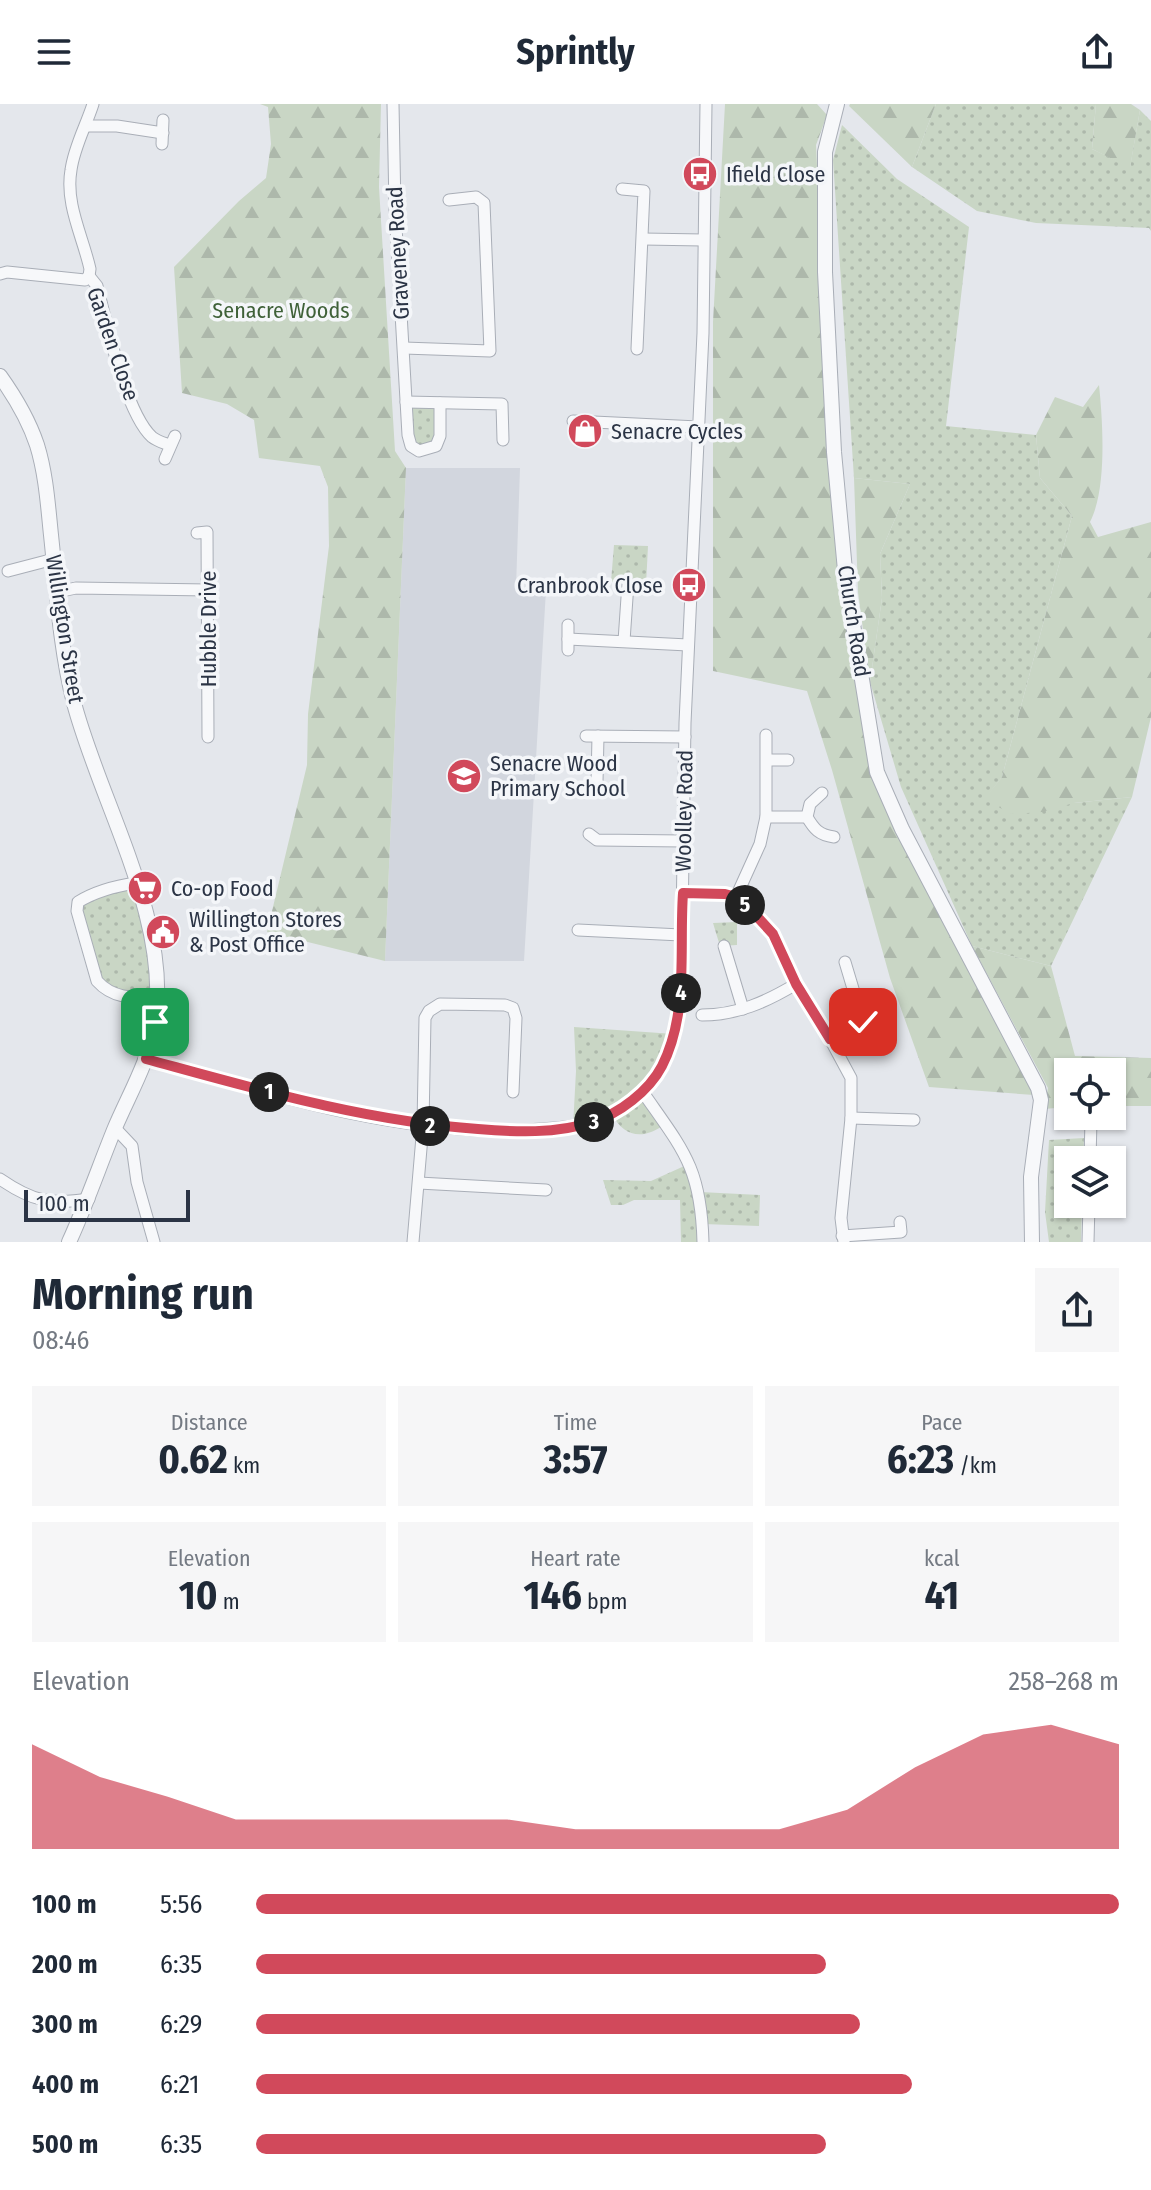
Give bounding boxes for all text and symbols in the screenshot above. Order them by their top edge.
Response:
icon: menu [32,30,76,74]
text: Sprintly [516,30,635,74]
icon: share [1075,30,1119,74]
bus stop icon: Ifield Close [681,155,719,193]
place label: Ifield Close [726,161,825,188]
street label: Graveney Road [381,186,415,320]
street label: Garden Close [81,284,145,404]
park label: Senacre Woods [212,297,350,324]
shop icon: Senacre Cycles [566,412,604,450]
place label: Senacre Cycles [611,418,743,445]
street label: Willington Street [40,553,90,706]
street label: Church Road [832,563,876,679]
bus stop icon: Cranbrook Close [670,566,708,604]
street label: Hubble Drive [195,571,222,687]
place label: Cranbrook Close [517,572,663,599]
place label: Senacre Wood Primary School [490,750,626,802]
street label: Woolley Road [669,750,699,872]
school or university icon: Senacre Wood Primary School [445,757,483,795]
supermarket icon: Co-op Food [126,869,164,907]
place label: Co-op Food [171,875,274,902]
pin: 5 [725,885,765,925]
text: 5 [740,891,750,918]
place label: Willington Stores & Post Office [189,906,342,958]
public building icon: Willington Stores & Post Office [144,913,182,951]
pin: 4 [661,973,701,1013]
text: 4 [675,979,687,1006]
pin [121,988,189,1056]
pin [829,988,897,1056]
icon: arrive [133,1000,177,1044]
icon: check [841,1000,885,1044]
map controls [1054,1058,1126,1218]
button: locate [1054,1058,1126,1130]
pin: 1 [249,1072,289,1112]
text: 1 [264,1078,274,1105]
pin: 3 [574,1102,614,1142]
pin: 2 [410,1106,450,1146]
text: 3 [589,1108,599,1135]
text: 2 [425,1112,435,1139]
button: layers [1054,1146,1126,1218]
scale bar [24,1186,190,1222]
text: 100 m [36,1190,90,1217]
text: Morning run [32,1268,254,1321]
button: share [1035,1268,1119,1352]
text: 08:46 [32,1325,89,1356]
text: Distance [171,1409,248,1436]
text: Time [554,1409,597,1436]
text: Pace [921,1409,962,1436]
text: 0.62 [158,1436,228,1484]
text: 3:57 [543,1436,608,1484]
text: 6:23 [887,1436,954,1484]
text: km [228,1452,260,1479]
text: /km [954,1452,997,1479]
text: Elevation [168,1545,251,1572]
text: Heart rate [530,1545,621,1572]
text: kcal [924,1545,960,1572]
text: 10 [179,1572,218,1620]
text: 146 [524,1572,582,1620]
text: 41 [924,1572,959,1620]
text: m [218,1588,240,1615]
text: bpm [582,1588,627,1615]
text: Elevation [32,1666,130,1697]
text: 258–268 m [1008,1666,1119,1697]
text: 100 m [32,1889,97,1920]
text: 5:56 [160,1889,202,1920]
text: 200 m [32,1949,98,1980]
text: 6:35 [160,1949,202,1980]
text: 300 m [32,2009,98,2040]
text: 6:29 [160,2009,202,2040]
text: 400 m [32,2069,99,2100]
text: 6:21 [160,2069,199,2100]
text: 500 m [32,2129,98,2160]
text: 6:35 [160,2129,202,2160]

